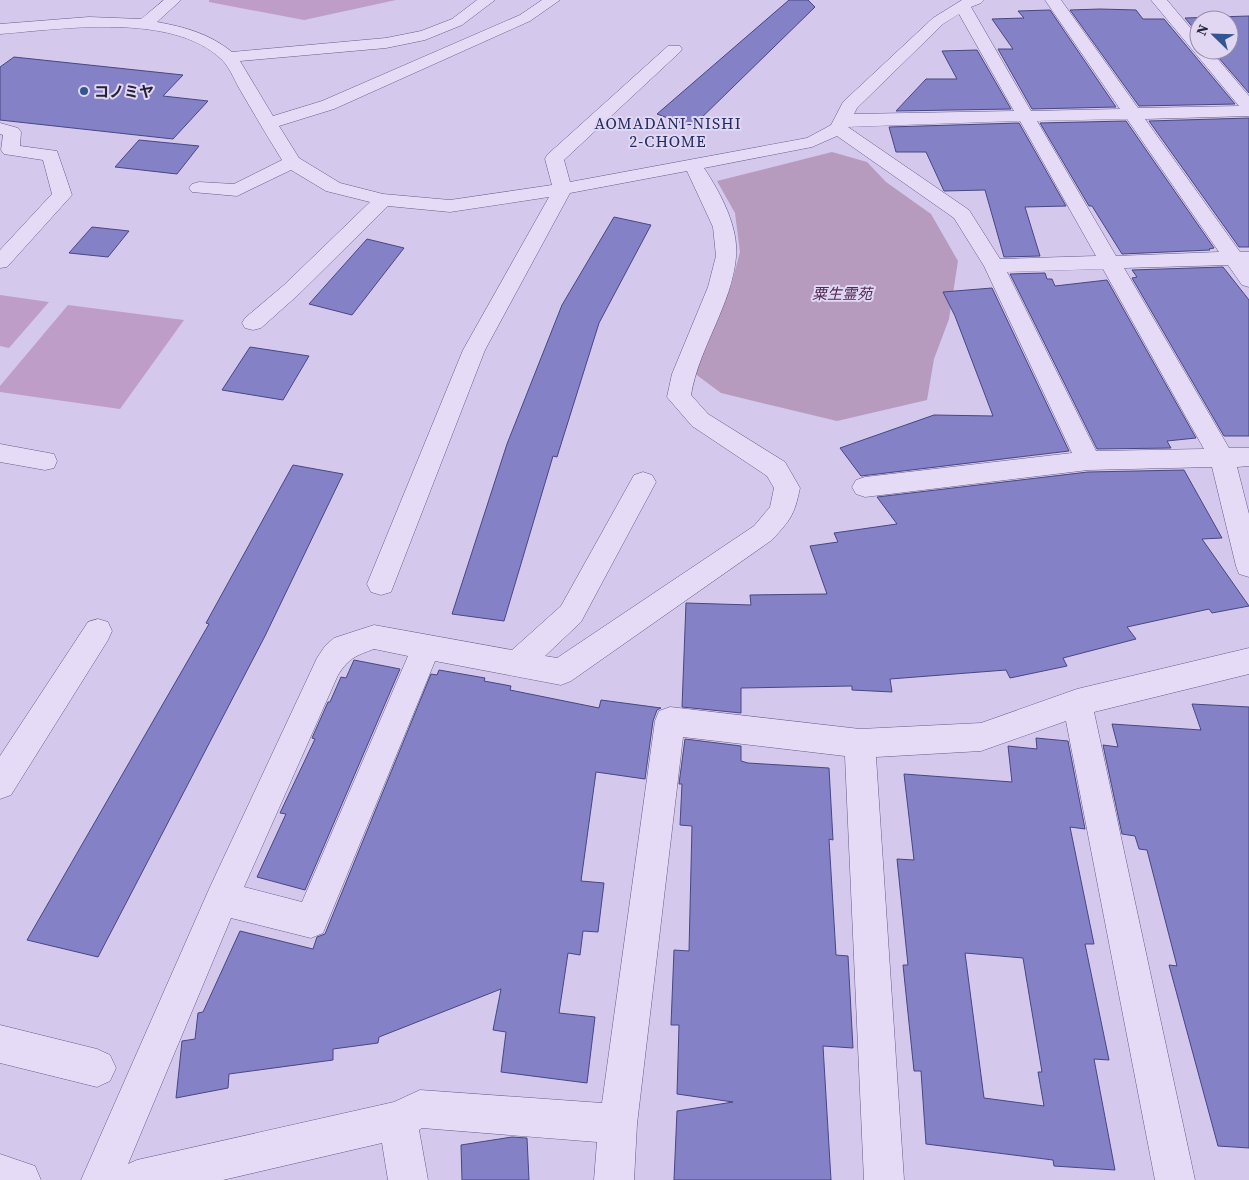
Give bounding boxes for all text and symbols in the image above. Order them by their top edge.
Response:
north arrow [1189,10,1239,60]
text: N [1191,21,1213,39]
place label: コノミヤ [94,81,154,102]
marker: コノミヤ [78,85,90,97]
district label: AOMADANI-NISHI 2-CHOME [594,112,742,152]
park label: 粟生霊苑 [812,283,874,304]

